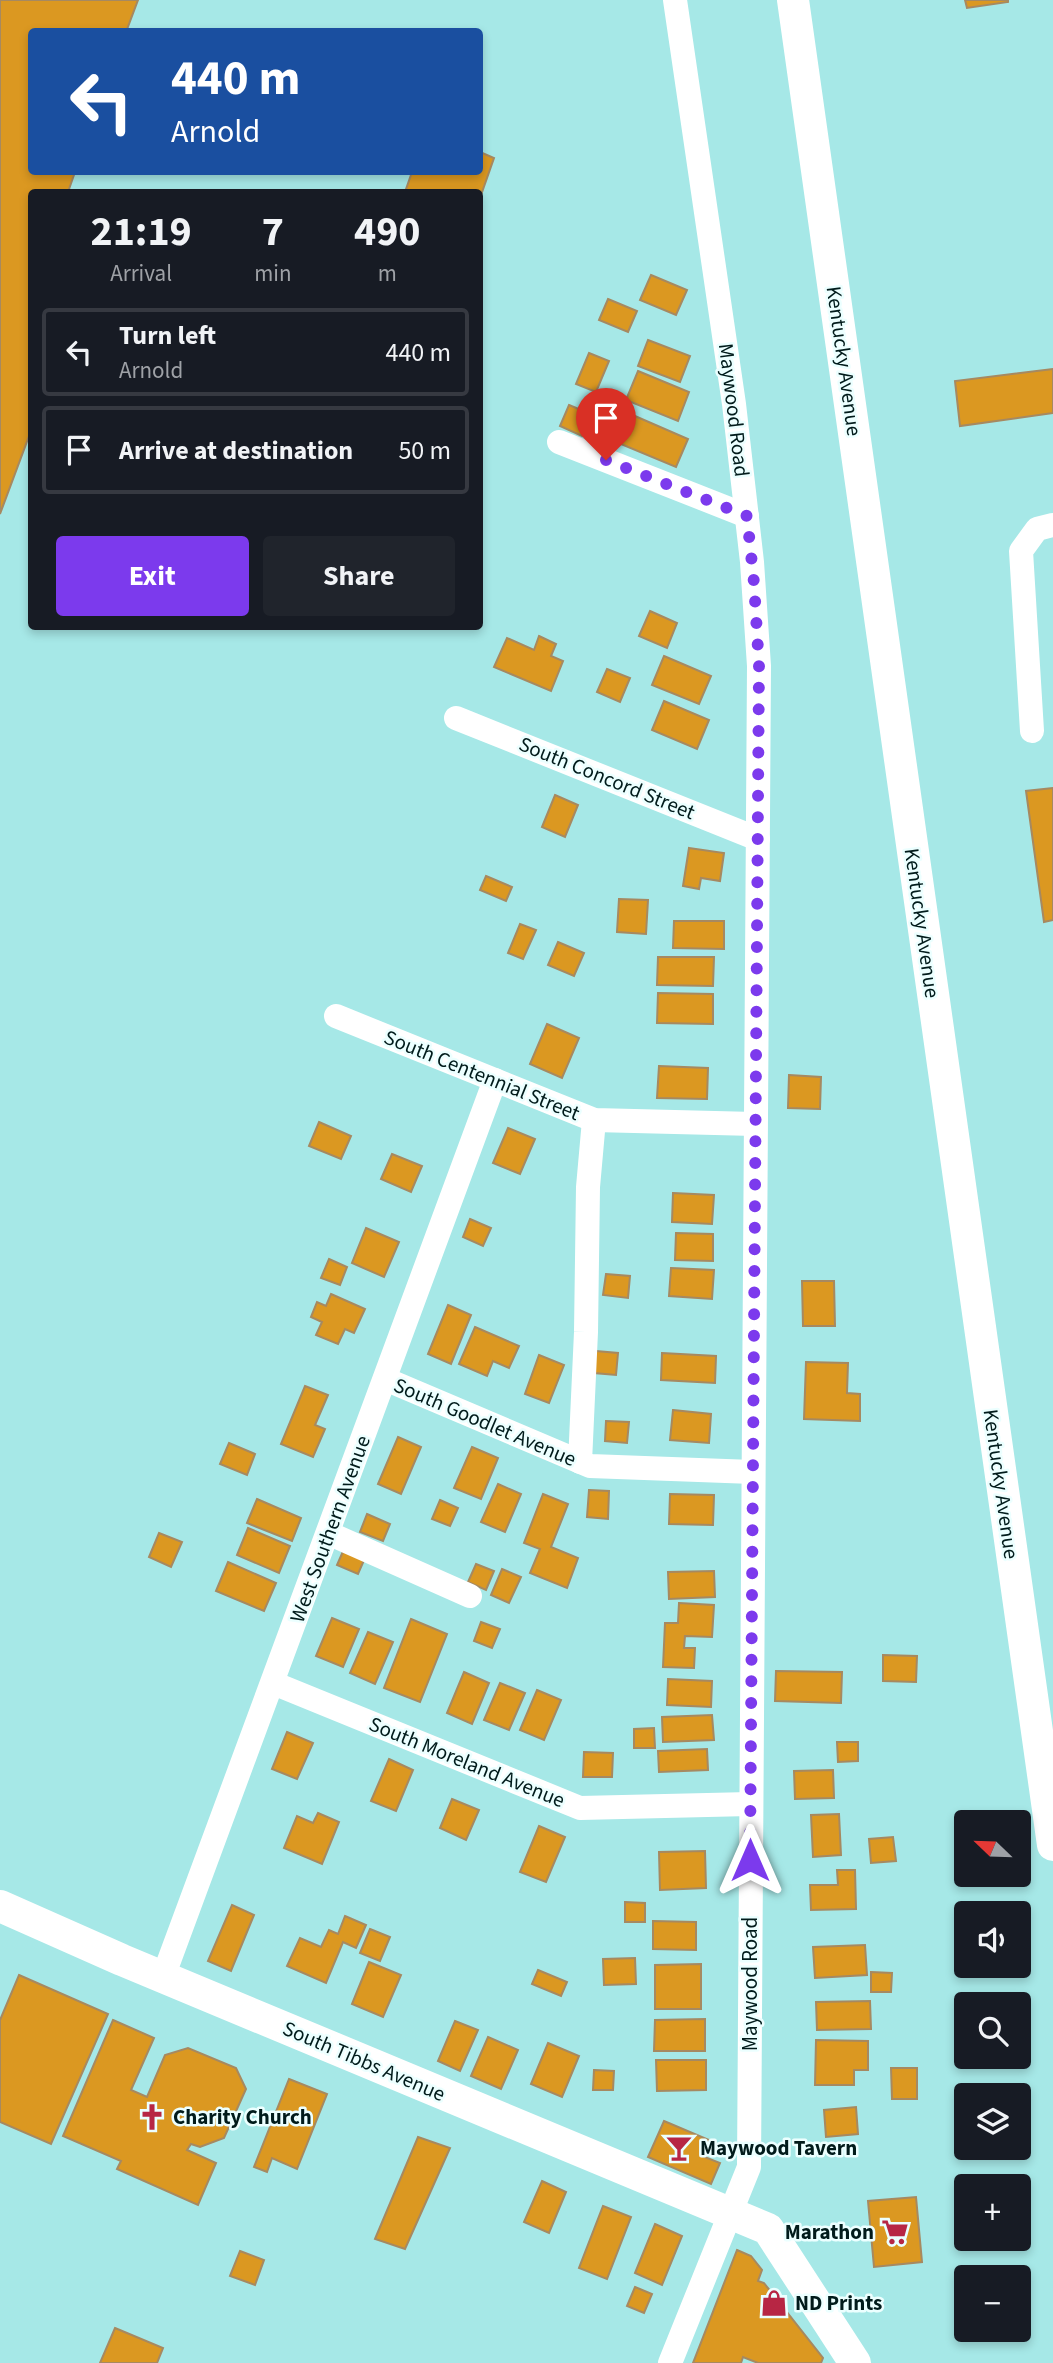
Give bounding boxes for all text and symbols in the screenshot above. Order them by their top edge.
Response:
text: 440 m [171,44,300,114]
icon: left [56,56,147,147]
text: Arnold [171,109,260,155]
text: 21:19 [90,202,192,262]
text: 7 [262,202,284,262]
text: 490 [354,202,421,262]
text: Arrival [110,257,172,290]
text: min [254,257,292,290]
text: m [378,257,397,290]
street label: Kentucky Avenue [819,284,869,438]
text: Turn left [119,317,216,354]
icon: left [60,333,98,371]
text: 440 m [385,334,451,371]
street label: Maywood Road [711,341,757,479]
text: Arnold [119,354,183,387]
pin [576,388,636,460]
icon: arrive [587,399,625,437]
icon: arrive [60,431,98,469]
text: Arrive at destination [119,432,353,469]
text: 50 m [398,432,451,469]
button: Exit [56,536,249,616]
button: Share [263,536,455,616]
street label: South Concord Street [514,729,700,827]
street label: Kentucky Avenue [897,846,947,1000]
street label: South Centennial Street [380,1022,584,1128]
street label: South Goodlet Avenue [389,1370,581,1474]
street label: Kentucky Avenue [976,1407,1026,1561]
street label: West Southern Avenue [282,1431,378,1627]
street label: South Moreland Avenue [365,1709,569,1815]
north arrow [954,1810,1031,1886]
map controls [954,1810,1031,2342]
position arrow [713,1823,787,1897]
button: sound [954,1901,1031,1978]
street label: Maywood Road [735,1917,765,2051]
button: search [954,1992,1031,2069]
street label: South Tibbs Avenue [278,2013,450,2109]
button: layers [954,2083,1031,2160]
church icon: Charity Church [137,2102,167,2132]
place label: Charity Church [173,2102,312,2132]
bar icon: Maywood Tavern [664,2133,694,2163]
place label: Maywood Tavern [700,2133,857,2163]
button: + [954,2174,1031,2251]
place label: Marathon [785,2217,874,2247]
supermarket icon: Marathon [880,2217,910,2247]
button: − [954,2265,1031,2342]
shop icon: ND Prints [759,2288,789,2318]
place label: ND Prints [795,2288,882,2318]

